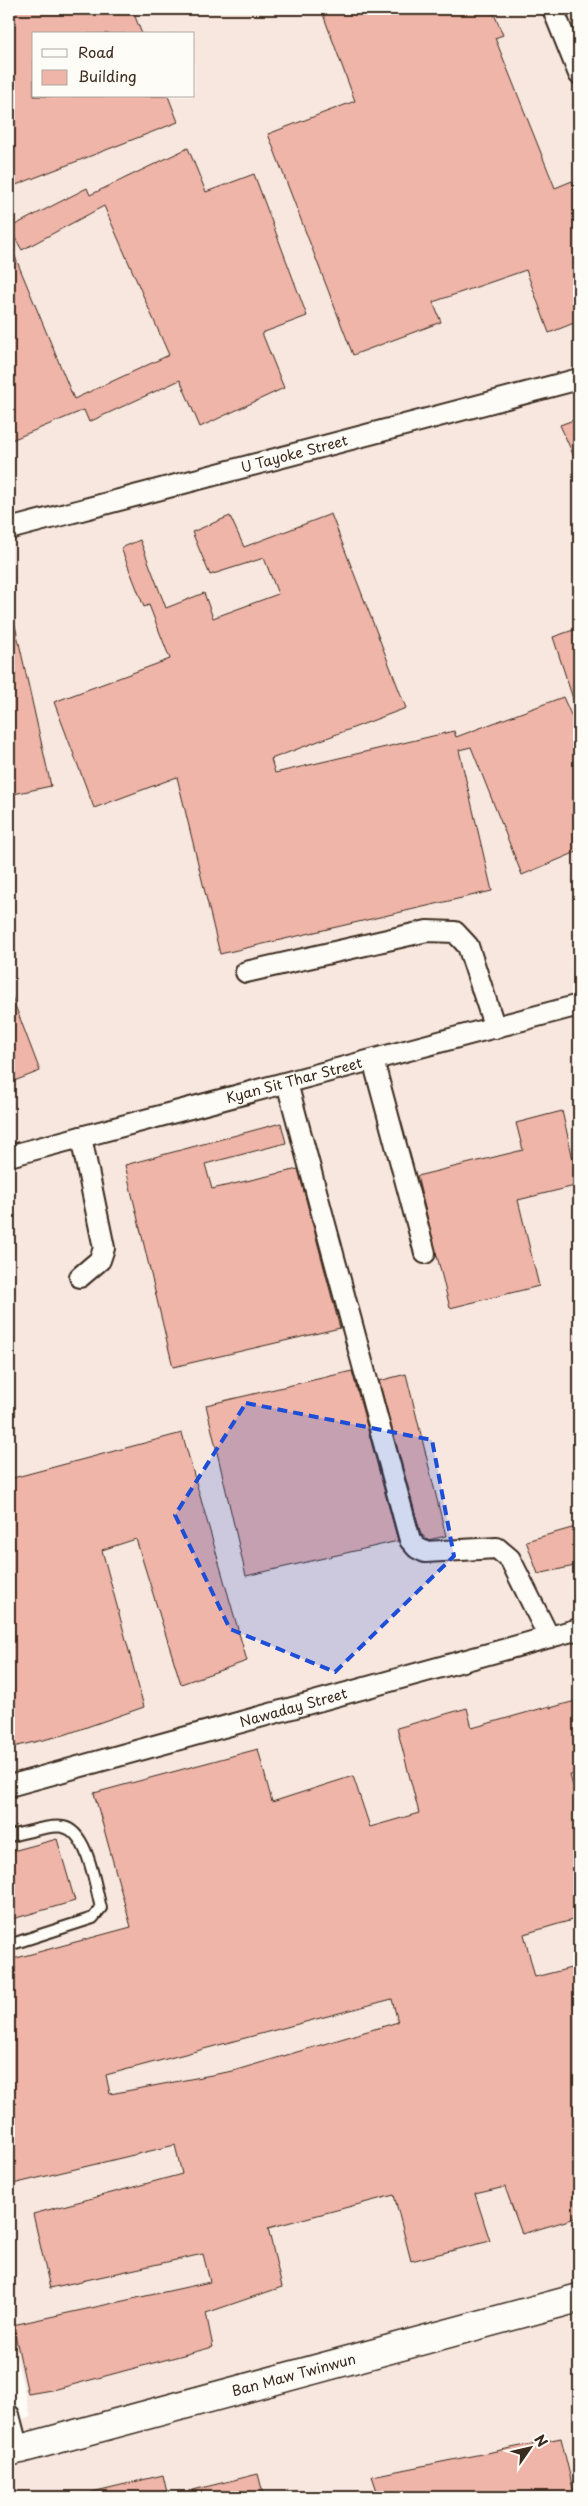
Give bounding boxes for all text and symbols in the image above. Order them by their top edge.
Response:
legend [32,32,195,98]
text: Road [78,40,114,63]
text: Building [78,64,137,87]
street label: U Tayoke Street [238,429,350,478]
street label: Kyan Sit Thar Street [224,1052,365,1108]
street label: Nawaday Street [237,1682,350,1732]
street label: Ban Maw Twinwun [229,2348,358,2401]
north arrow [506,2424,556,2474]
text: N [529,2430,553,2451]

